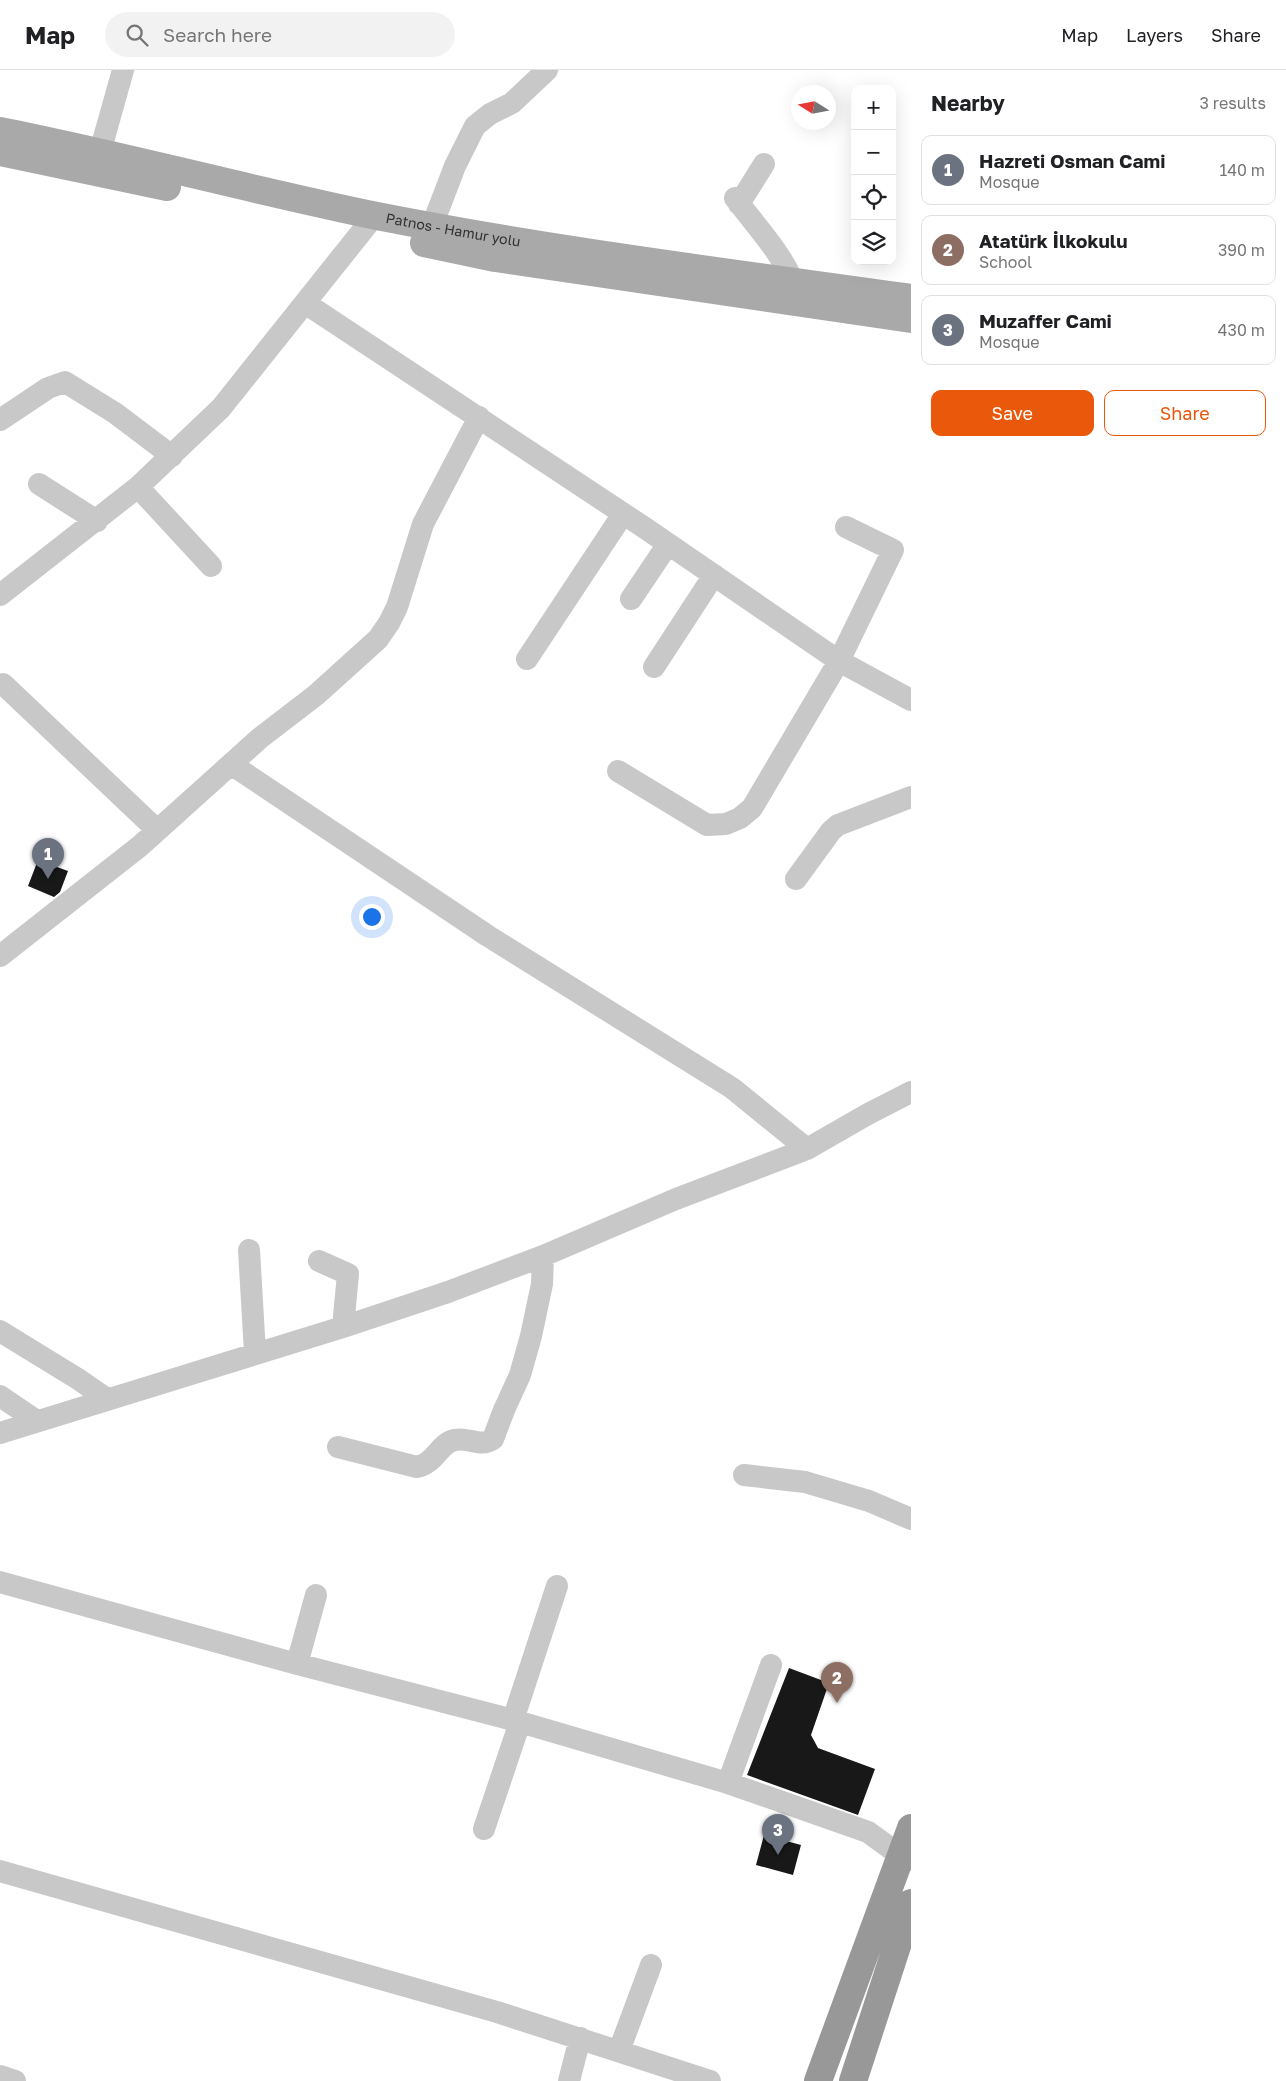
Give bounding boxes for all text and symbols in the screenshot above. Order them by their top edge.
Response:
search box [105,12,455,57]
text: Map [25,20,75,49]
icon: search [123,21,151,49]
text: Search here [163,23,272,46]
text: Map [1061,24,1098,46]
text: Layers [1126,24,1183,46]
text: Share [1211,24,1261,46]
north arrow [791,85,836,130]
map controls [851,85,896,265]
button: + [851,85,896,130]
text: Nearby [931,90,1005,116]
text: 3 results [1199,93,1266,113]
button: − [851,130,896,175]
text: Hazreti Osman Cami [979,149,1165,172]
text: 1 [944,160,952,180]
text: 140 m [1219,160,1265,180]
text: Mosque [979,172,1040,192]
button: locate [851,175,896,220]
street label: Patnos - Hamur yolu [385,209,522,250]
button: layers [851,220,896,265]
text: Atatürk İlkokulu [979,229,1127,252]
text: 2 [943,240,953,260]
text: 390 m [1218,240,1265,260]
text: School [979,252,1032,272]
text: Muzaffer Cami [979,309,1112,332]
text: 3 [943,320,953,340]
text: 430 m [1218,320,1265,340]
text: Mosque [979,332,1040,352]
button: Save [931,390,1094,436]
button: Share [1104,390,1266,436]
pin: 1 [32,838,64,879]
your location [359,904,385,930]
pin: 2 [821,1662,853,1703]
pin: 3 [762,1814,794,1855]

